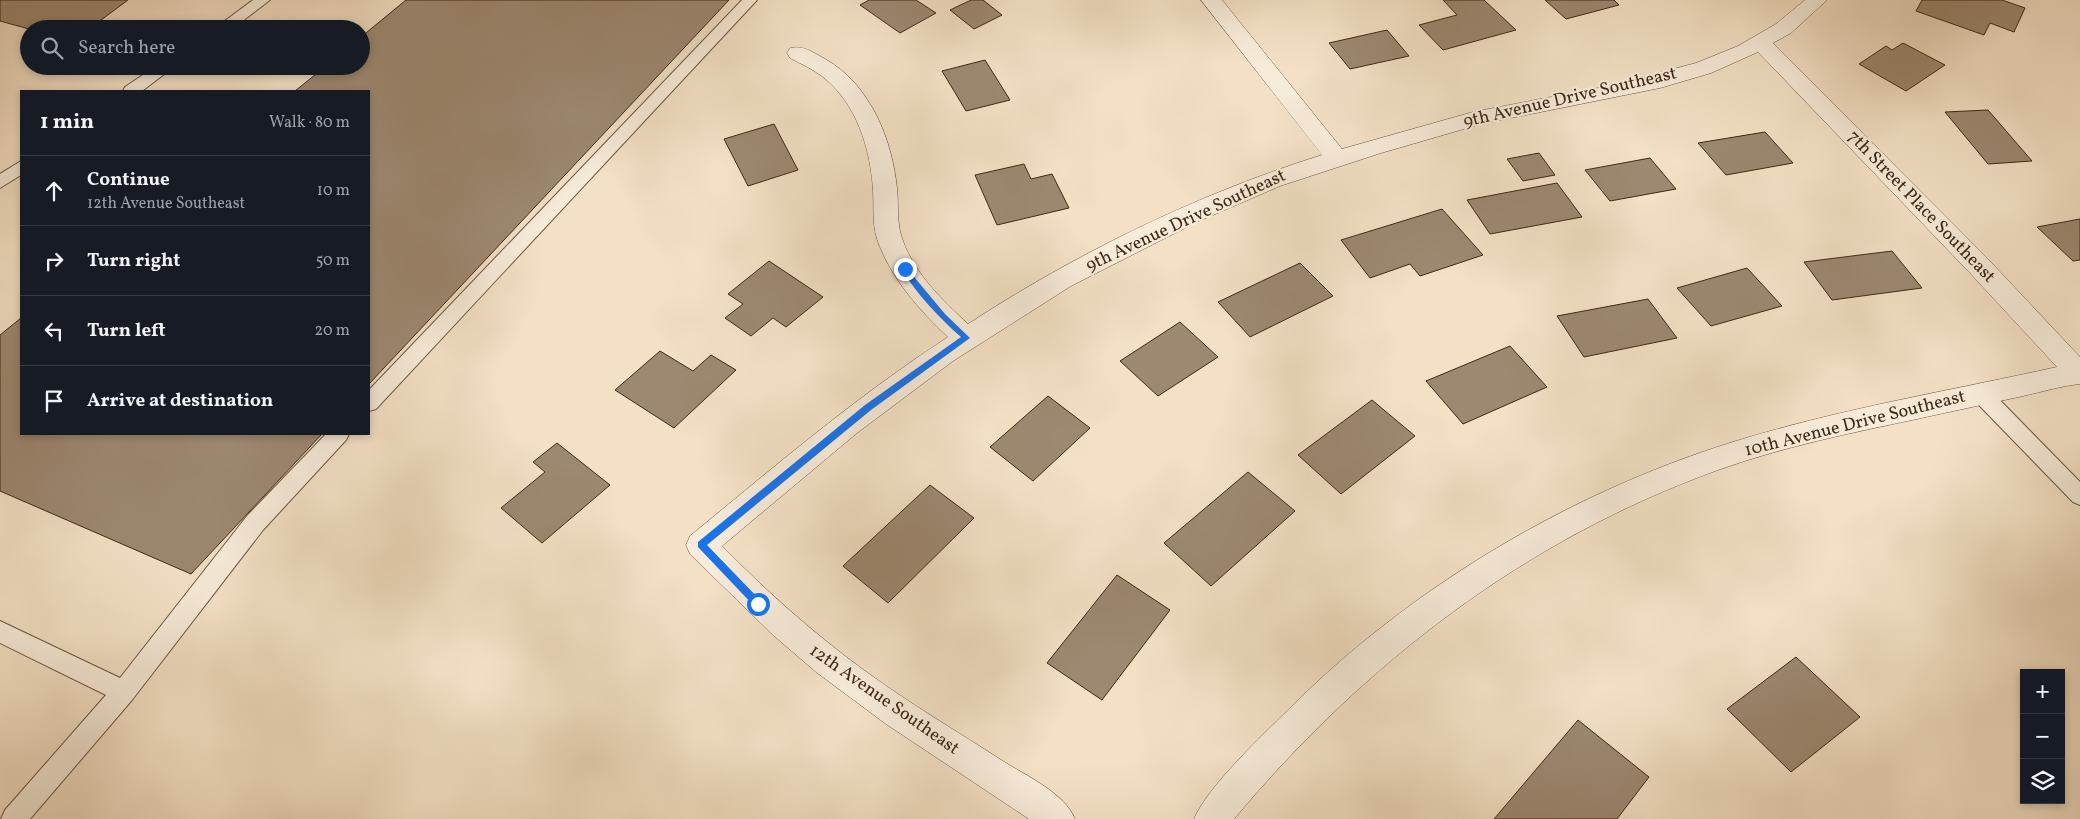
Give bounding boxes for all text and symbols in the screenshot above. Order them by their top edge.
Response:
search box [20,20,370,75]
icon: search [38,34,66,62]
text: Search here [78,35,175,61]
street label: 9th Avenue Drive Southeast [1461,61,1679,135]
text: 1 min [40,108,94,137]
text: Walk · 80 m [269,112,350,134]
street label: 7th Street Place Southeast [1841,125,2001,289]
street label: 9th Avenue Drive Southeast [1082,164,1290,278]
text: Continue [87,167,170,193]
icon: ahead [40,177,68,205]
text: 10 m [317,180,350,202]
text: 12th Avenue Southeast [87,193,245,215]
icon: right [40,247,68,275]
text: Turn right [87,248,180,274]
text: 50 m [316,250,350,272]
route end [894,258,917,281]
icon: left [40,317,68,345]
text: Turn left [87,318,166,344]
text: 20 m [315,320,350,342]
street label: 10th Avenue Drive Southeast [1742,384,1968,464]
icon: arrive [40,387,68,415]
text: Arrive at destination [87,388,273,414]
route start [747,593,770,616]
street label: 12th Avenue Southeast [804,639,964,761]
map controls [2020,669,2065,804]
button: + [2020,669,2065,714]
button: − [2020,714,2065,759]
button: layers [2020,759,2065,804]

